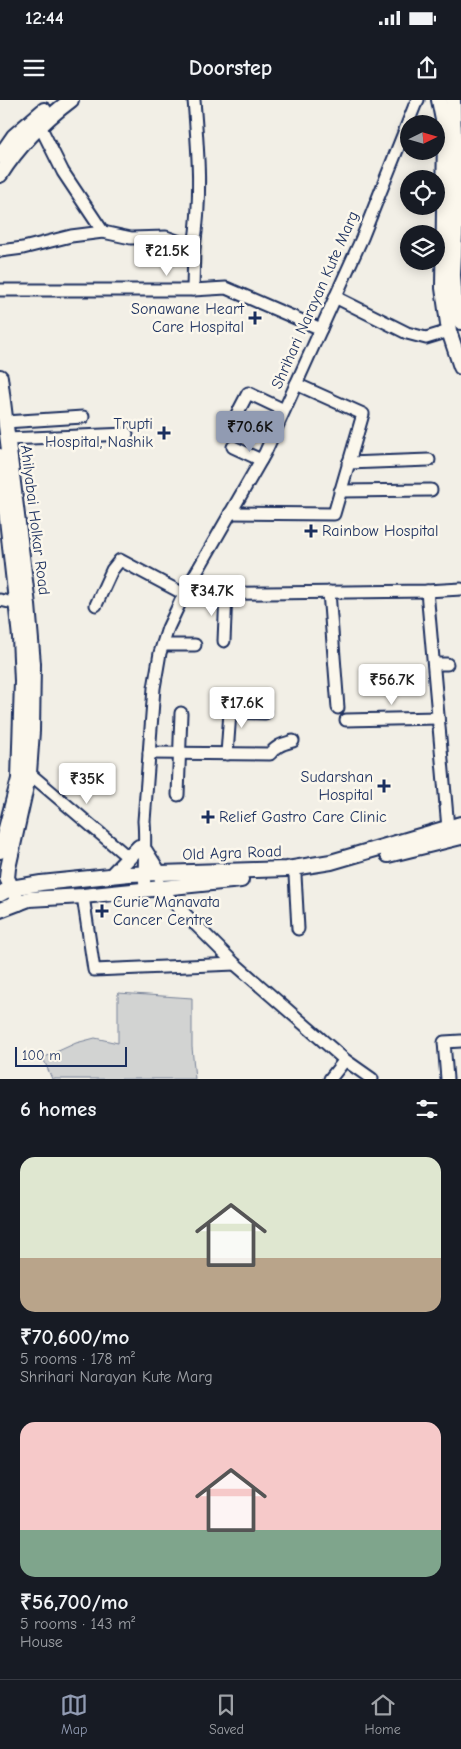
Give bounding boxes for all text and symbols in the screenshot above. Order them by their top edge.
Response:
text: 12:44 [25,7,64,29]
icon: menu [20,54,48,82]
icon: share [413,54,441,82]
text: Doorstep [189,55,272,81]
north arrow [400,115,445,160]
map controls [400,115,445,270]
button: locate [400,170,445,215]
street label: Shrihari Narayan Kute Marg [268,208,362,392]
button: layers [400,225,445,270]
pin: ₹21.5K [126,234,208,277]
text: ₹21.5K [145,242,189,260]
place label: Sonawane Heart Care Hospital [131,300,244,336]
marker: Sonawane Heart Care Hospital [248,311,262,325]
pin: ₹70.6K [209,410,291,453]
place label: Trupti Hospital, Nashik [45,415,153,451]
text: ₹70.6K [227,418,273,436]
marker: Trupti Hospital, Nashik [157,426,171,440]
street label: Ahilyabai Holkar Road [17,444,53,596]
place label: Rainbow Hospital [322,522,438,540]
marker: Rainbow Hospital [304,524,318,538]
pin: ₹34.7K [171,574,253,617]
text: ₹34.7K [190,582,234,600]
pin: ₹56.7K [351,664,433,706]
text: ₹56.7K [369,671,415,689]
pin: ₹17.6K [201,686,283,729]
text: ₹17.6K [221,694,263,712]
pin: ₹35K [57,762,117,805]
place label: Sudarshan Hospital [301,768,373,804]
text: ₹35K [70,770,104,788]
marker: Sudarshan Hospital [377,779,391,793]
place label: Relief Gastro Care Clinic [219,808,387,826]
marker: Relief Gastro Care Clinic [201,810,215,824]
street label: Old Agra Road [182,842,282,864]
place label: Curie Manavata Cancer Centre [113,893,220,929]
marker: Curie Manavata Cancer Centre [95,904,109,918]
scale bar [15,1044,128,1067]
text: 100 m [22,1047,61,1064]
icon: filters [413,1095,441,1123]
text: 6 homes [20,1097,96,1121]
icon: home [186,1190,276,1280]
text: ₹70,600/mo [20,1325,129,1349]
text: 5 rooms · 178 m² [20,1350,135,1368]
text: Shrihari Narayan Kute Marg [20,1368,213,1386]
icon: home [186,1455,276,1545]
text: ₹56,700/mo [20,1590,128,1614]
text: 5 rooms · 143 m² [20,1615,135,1633]
text: House [20,1633,63,1651]
tab: Map [60,1691,88,1738]
tab: Saved [209,1691,244,1738]
tab: Home [365,1691,401,1738]

